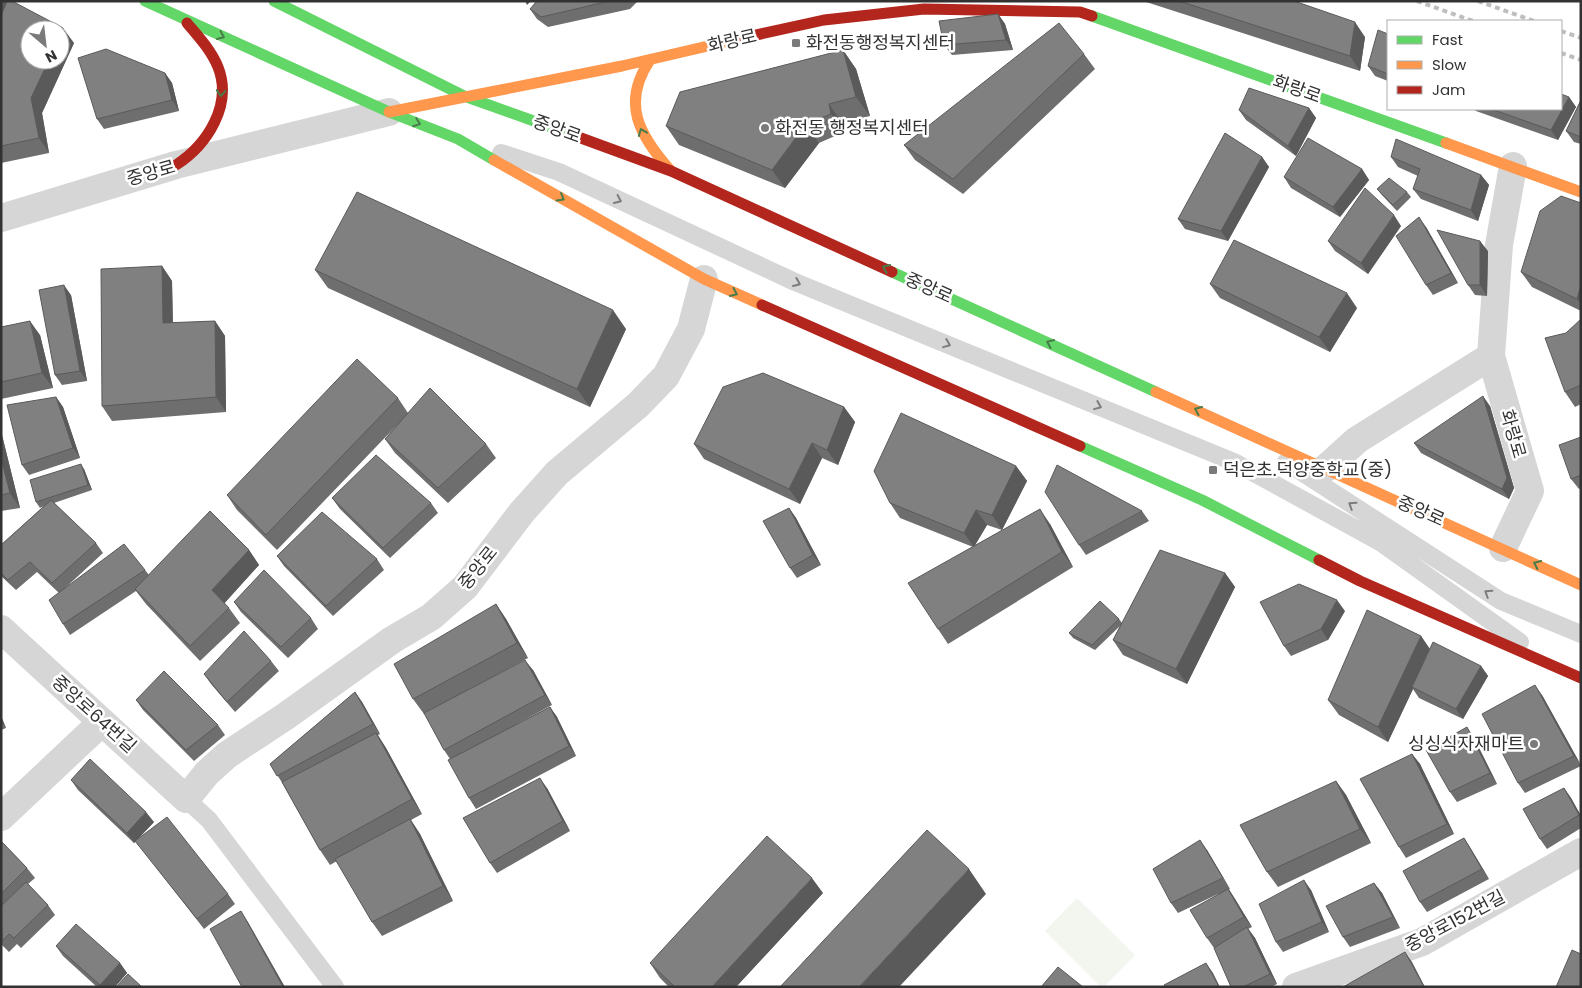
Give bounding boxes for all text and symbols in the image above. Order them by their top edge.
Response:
north arrow [20,20,70,70]
legend [1387,20,1562,110]
street label: 화랑로 [705,23,759,58]
text: Fast [1432,29,1463,50]
one-way arrow [216,30,225,40]
place label: 화전동행정복지센터 [806,30,955,55]
marker: 화전동행정복지센터 [790,37,802,49]
text: N [42,45,60,68]
text: Slow [1432,54,1467,75]
street label: 화랑로 [1270,68,1325,109]
text: Jam [1432,79,1466,100]
one-way arrow [215,89,226,97]
street label: 중앙로 [530,108,585,149]
place label: 화전동 행정복지센터 [775,115,929,140]
one-way arrow [412,117,421,127]
marker: 화전동 행정복지센터 [759,122,771,134]
one-way arrow [638,128,649,137]
street label: 중앙로 [124,154,178,191]
one-way arrow [556,192,565,202]
one-way arrow [613,193,622,204]
one-way arrow [882,264,891,275]
street label: 중앙로 [901,266,957,309]
one-way arrow [792,276,801,287]
one-way arrow [729,286,738,297]
one-way arrow [942,338,951,349]
one-way arrow [1046,338,1055,349]
one-way arrow [1093,400,1102,410]
one-way arrow [1194,406,1203,416]
street label: 화랑로 [1495,407,1532,461]
place label: 덕은초.덕양중학교(중) [1223,457,1392,482]
marker: 덕은초.덕양중학교(중) [1207,464,1219,476]
street label: 중앙로 [1393,489,1449,532]
one-way arrow [1348,501,1357,511]
street label: 중앙로 [452,541,503,595]
one-way arrow [1533,560,1542,571]
one-way arrow [1485,590,1494,599]
street label: 중앙로64번길 [47,669,142,758]
place label: 싱싱식자재마트 [1408,731,1524,756]
marker: 싱싱식자재마트 [1528,738,1540,750]
street label: 중앙로152번길 [1400,884,1509,957]

